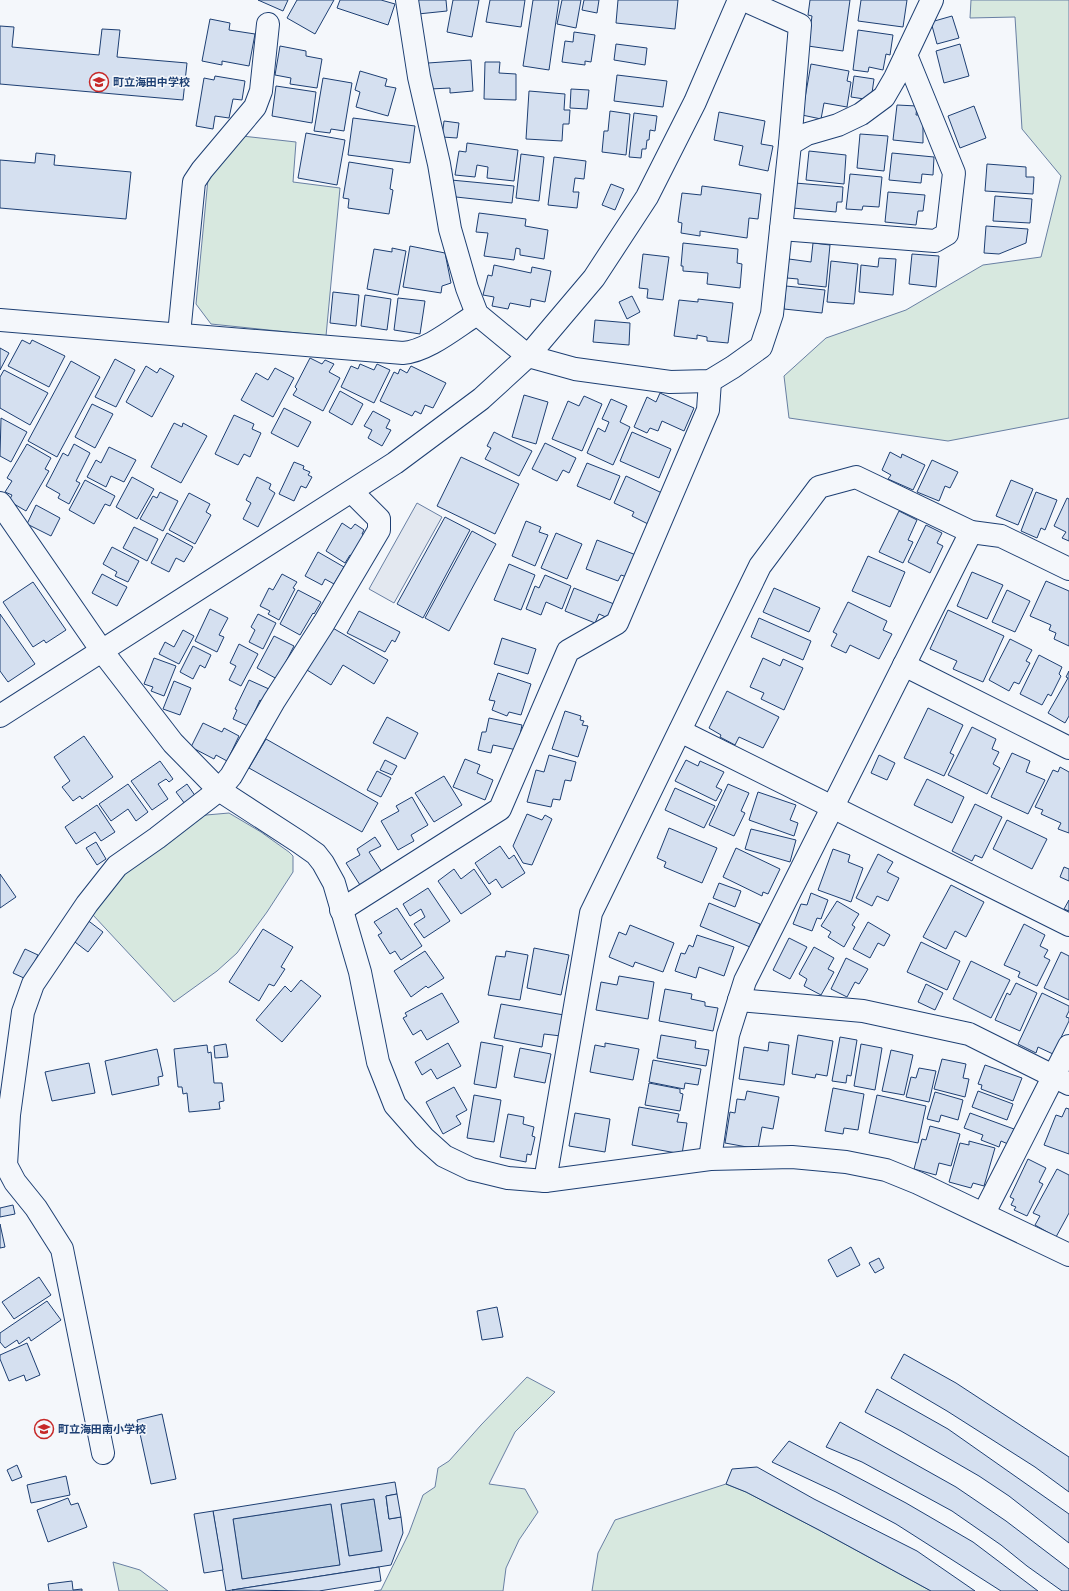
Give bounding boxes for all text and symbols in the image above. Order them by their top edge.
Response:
school or university icon: 町立海田中学校 [88,71,110,93]
place label: 町立海田中学校 [113,73,190,89]
school or university icon: 町立海田南小学校 [33,1418,55,1440]
place label: 町立海田南小学校 [58,1420,146,1436]

